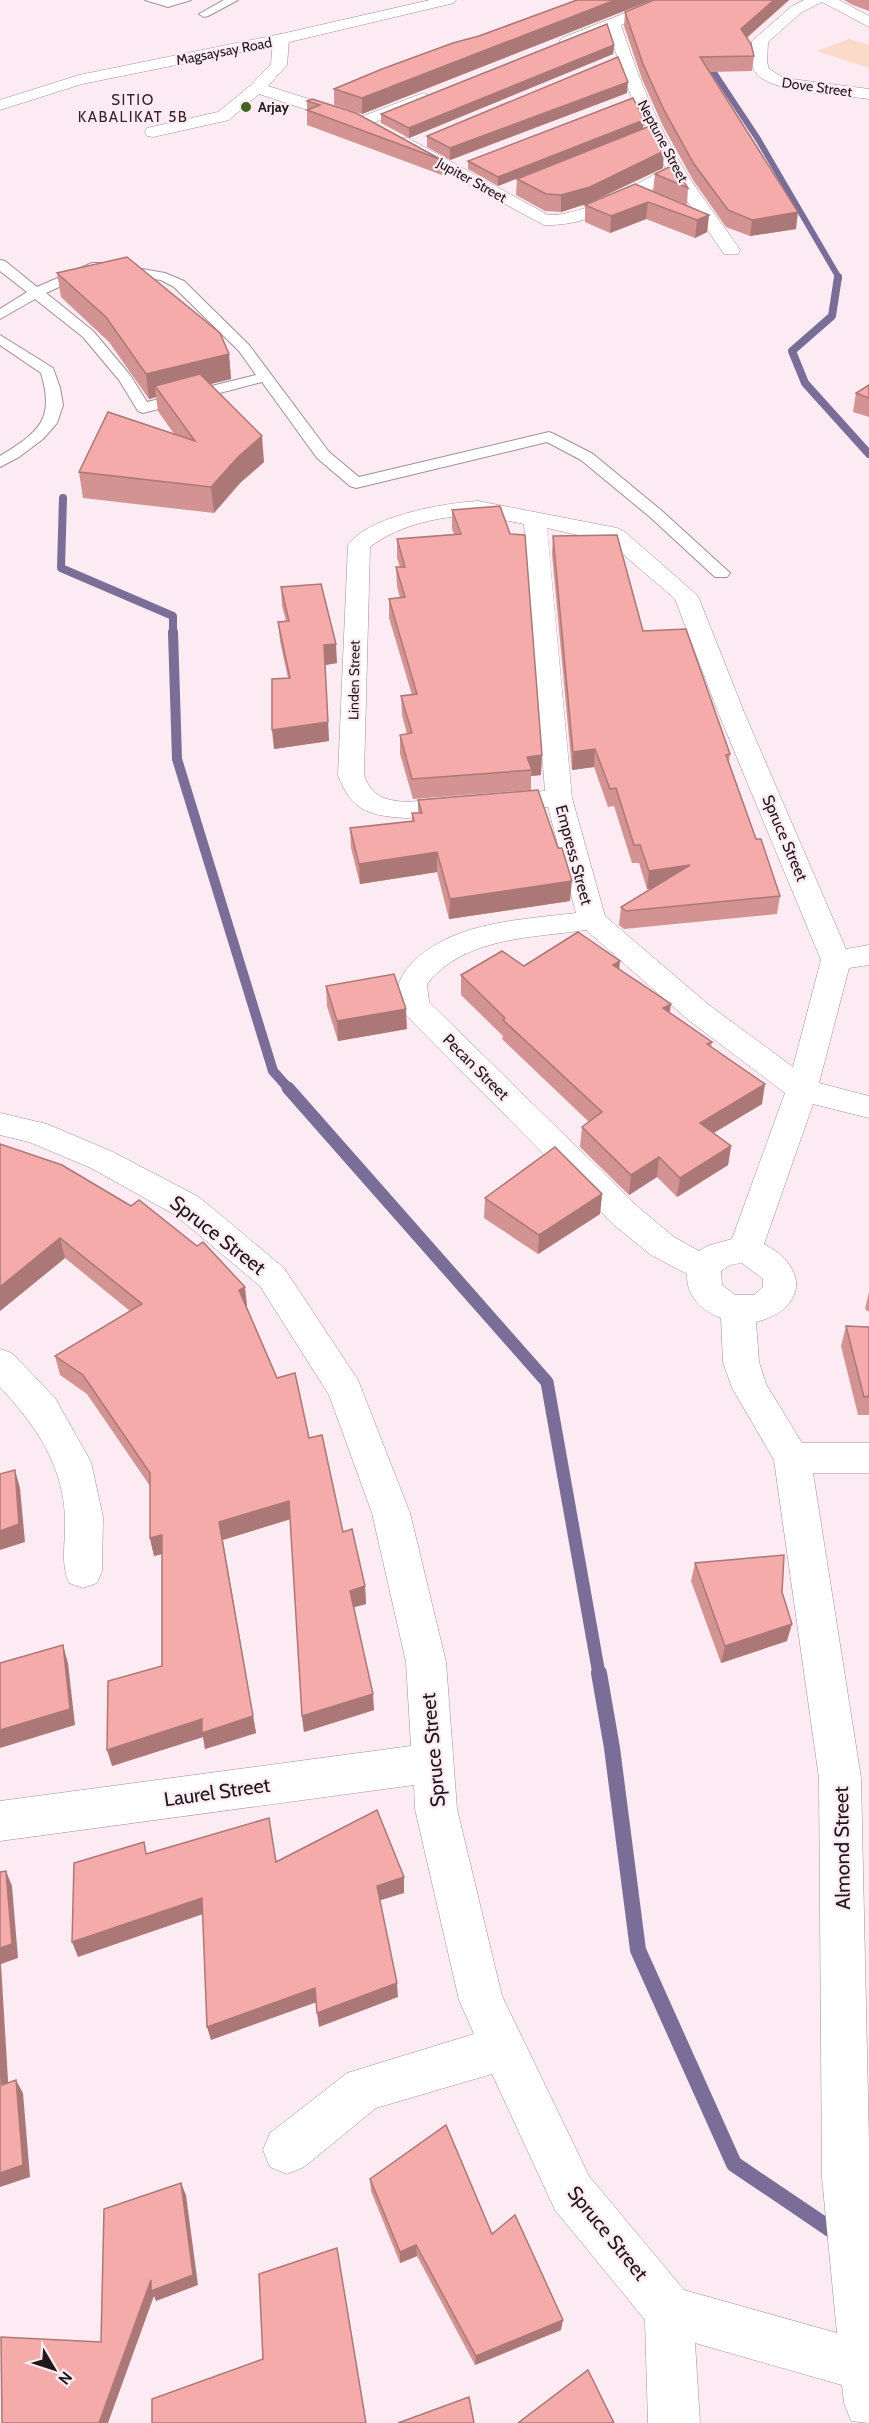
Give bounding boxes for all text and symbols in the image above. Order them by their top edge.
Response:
street label: Magsaysay Road [175,33,273,69]
street label: Dove Street [781,73,854,101]
district label: SITIO KABALIKAT 5B [78,91,188,126]
street label: Neptune Street [634,97,692,186]
place label: Arjay [258,98,289,116]
marker: Arjay [239,100,253,114]
street label: Jupiter Street [433,153,510,207]
street label: Linden Street [344,640,364,720]
street label: Spruce Street [758,792,812,884]
street label: Empress Street [552,803,597,908]
street label: Pecan Street [439,1030,513,1104]
street label: Spruce Street [165,1190,271,1280]
street label: Spruce Street [416,1692,450,1808]
street label: Laurel Street [162,1773,272,1811]
street label: Almond Street [829,1786,855,1910]
street label: Spruce Street [563,2181,654,2285]
north arrow [24,2339,84,2399]
text: N [54,2368,76,2388]

